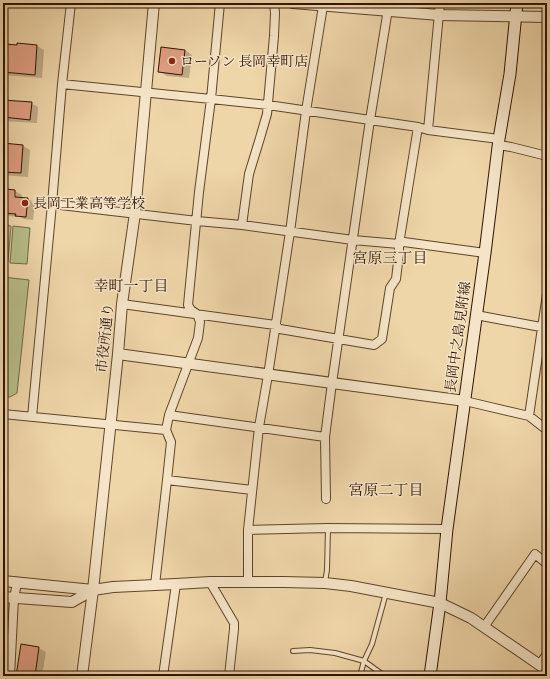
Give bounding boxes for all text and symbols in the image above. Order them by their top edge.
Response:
place label: ローソン 長岡幸町店 [180,52,308,71]
marker: ローソン 長岡幸町店 [167,56,177,66]
place label: 長岡工業高等学校 [33,194,145,213]
marker: 長岡工業高等学校 [20,198,30,208]
district label: 宮原三丁目 [352,248,428,268]
district label: 幸町一丁目 [93,276,169,296]
street label: 長岡中之島見附線 [441,280,475,394]
street label: 市役所通り [92,302,118,374]
district label: 宮原二丁目 [348,480,424,500]

